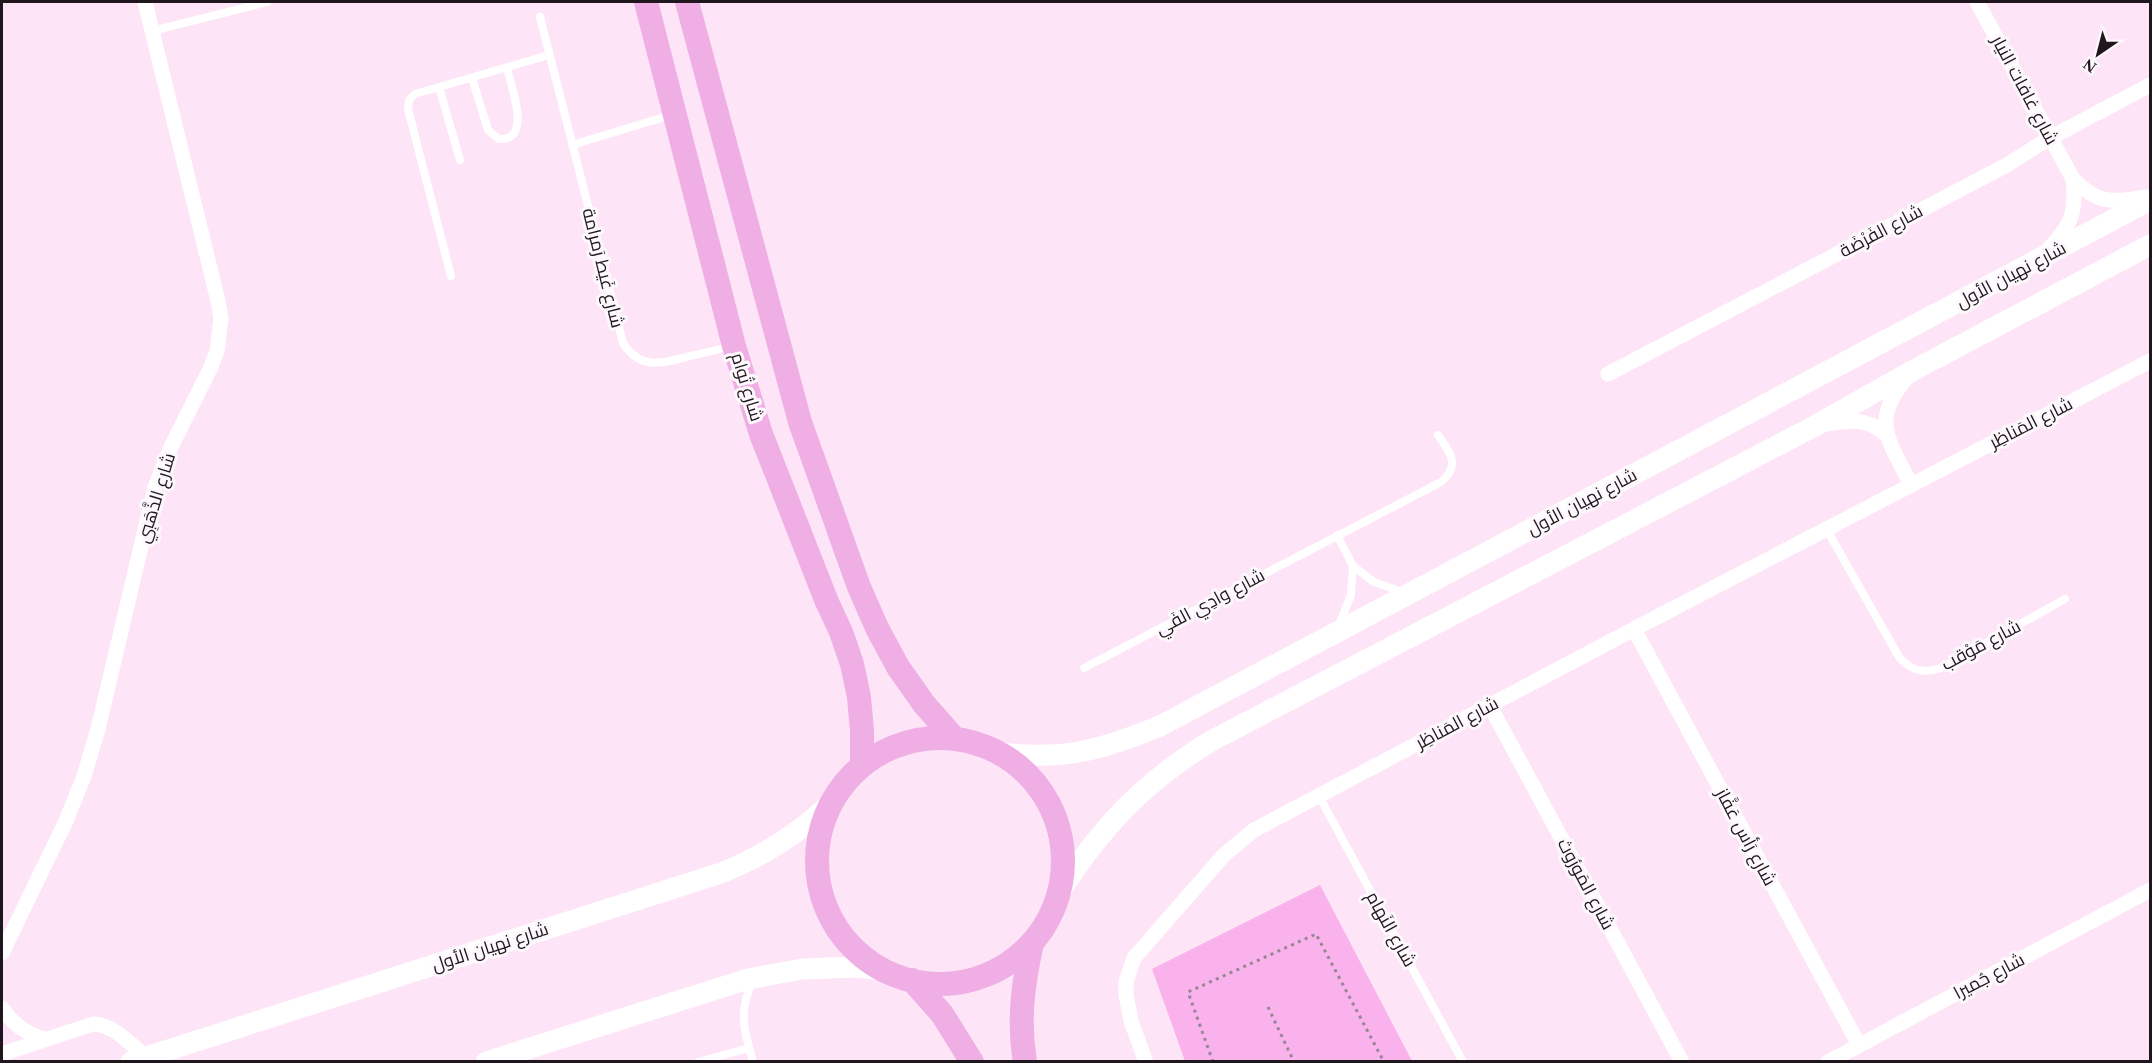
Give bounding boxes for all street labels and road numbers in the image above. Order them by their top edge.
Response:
street label: شارع غافات النيار [1986,31,2062,149]
street label: شارع الفَرْضَة [1836,201,1927,263]
street label: شارع غَيط رَمرامة [577,206,628,330]
street label: شارع نهيان الأول [1953,238,2070,314]
street label: شارع تُوام [725,350,768,424]
street label: شارع المَناظِر [1985,394,2077,455]
street label: شارع الذَّهَبِي [131,450,183,547]
street label: شارع نهيان الأول [1524,465,1641,541]
street label: شارع وادِي الفَي [1152,565,1270,643]
street label: شارع مَوْقب [1938,616,2025,676]
street label: شارع المَناظِر [1411,693,1503,755]
street label: شارع رَأس عَفَّاز [1710,783,1781,890]
street label: شارع المَورُوث [1552,835,1618,934]
street label: شارع النَهام [1360,888,1420,971]
street label: شارع نهيان الأول [429,919,551,977]
street label: شارع جُميرا [1950,949,2029,1005]

